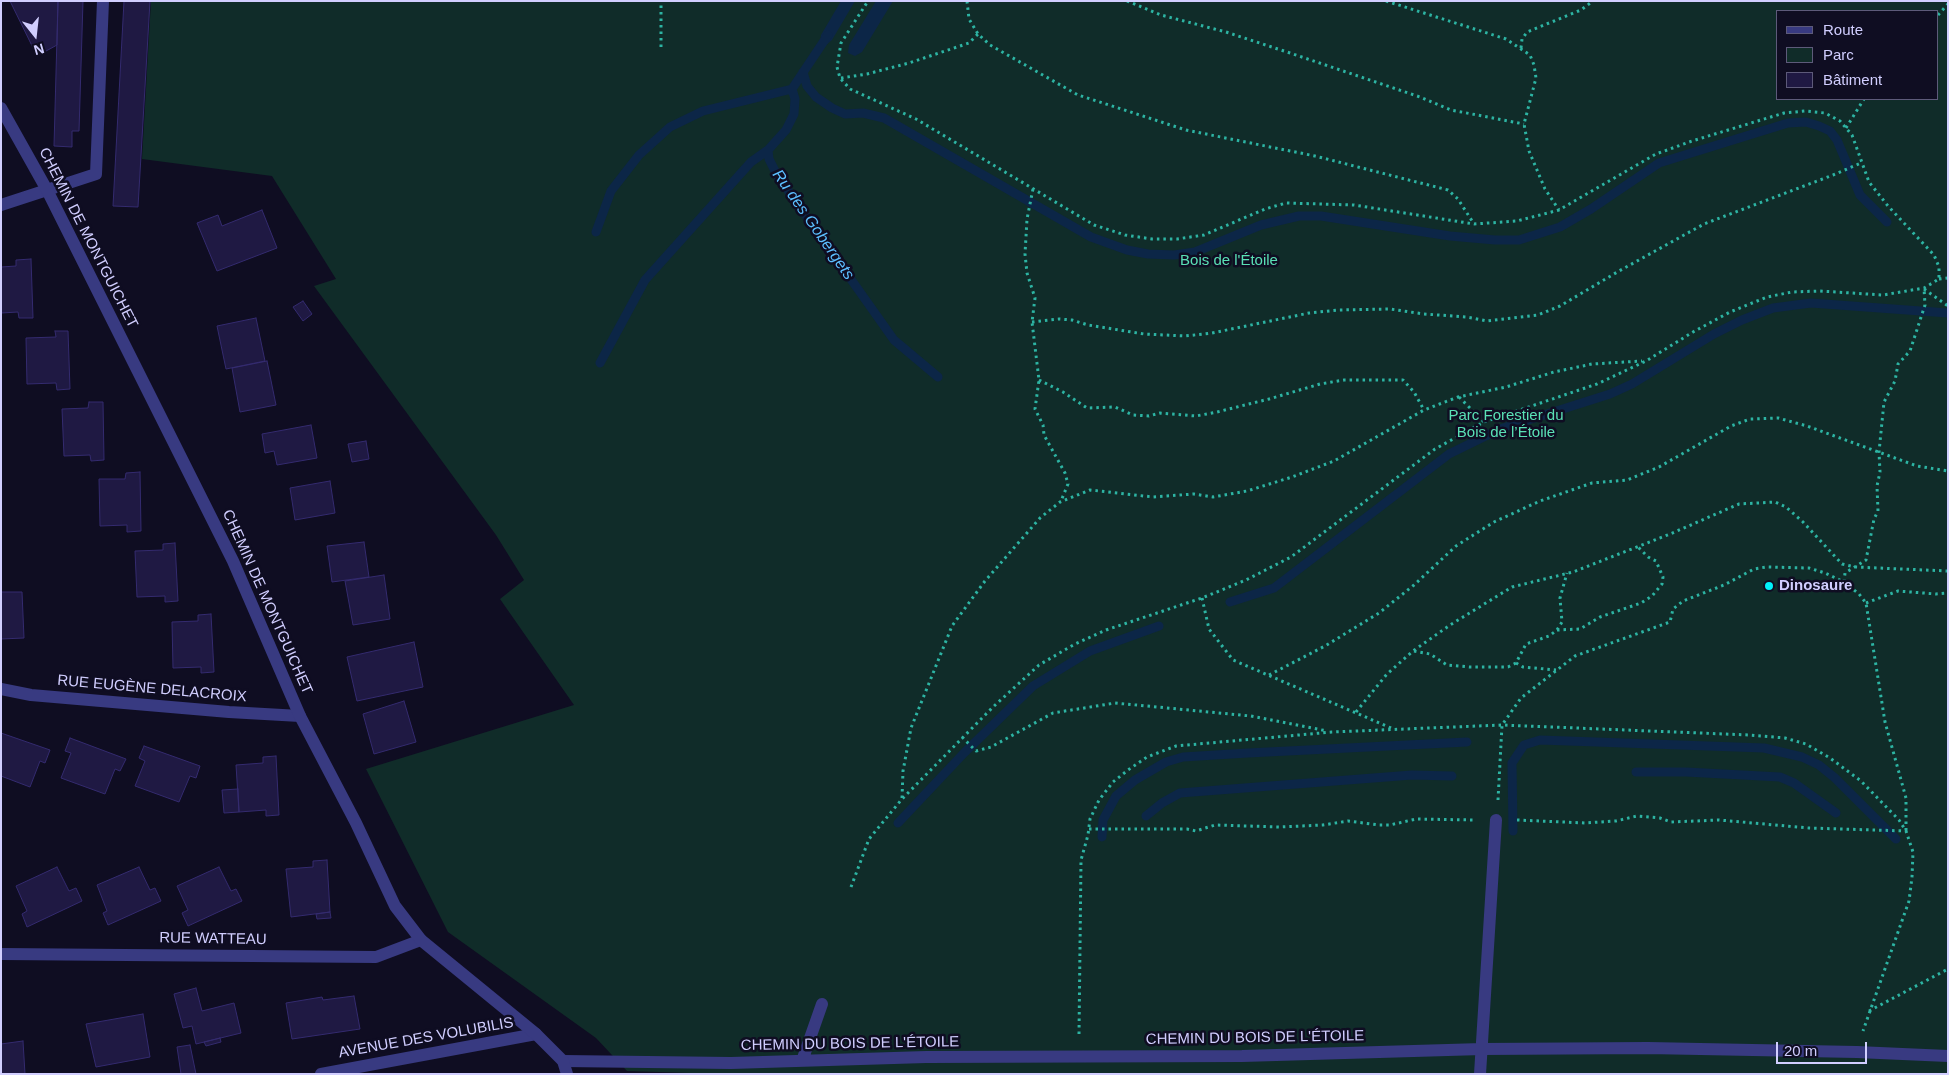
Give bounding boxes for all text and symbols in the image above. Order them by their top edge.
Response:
north arrow [10,10,60,60]
legend [1776,10,1939,100]
text: Route [1823,21,1863,38]
text: N [32,40,46,59]
text: Parc [1823,46,1854,63]
text: Bâtiment [1823,71,1882,88]
street label: CHEMIN DE MONTGUICHET [35,145,141,331]
water label: Ru des Gobergets [768,166,858,284]
park label: Bois de l'Étoile [1180,252,1278,270]
park label: Parc Forestier du Bois de l’Étoile [1448,407,1564,442]
street label: CHEMIN DE MONTGUICHET [218,507,316,697]
place label: Dinosaure [1779,577,1852,595]
marker: Dinosaure [1763,580,1775,592]
street label: RUE EUGÈNE DELACROIX [57,672,247,706]
street label: RUE WATTEAU [159,929,267,949]
street label: AVENUE DES VOLUBILIS [337,1014,515,1062]
street label: CHEMIN DU BOIS DE L'ÉTOILE [1146,1027,1364,1049]
scale bar [1779,1032,1870,1064]
street label: CHEMIN DU BOIS DE L'ÉTOILE [741,1033,959,1055]
text: 20 m [1784,1042,1817,1059]

